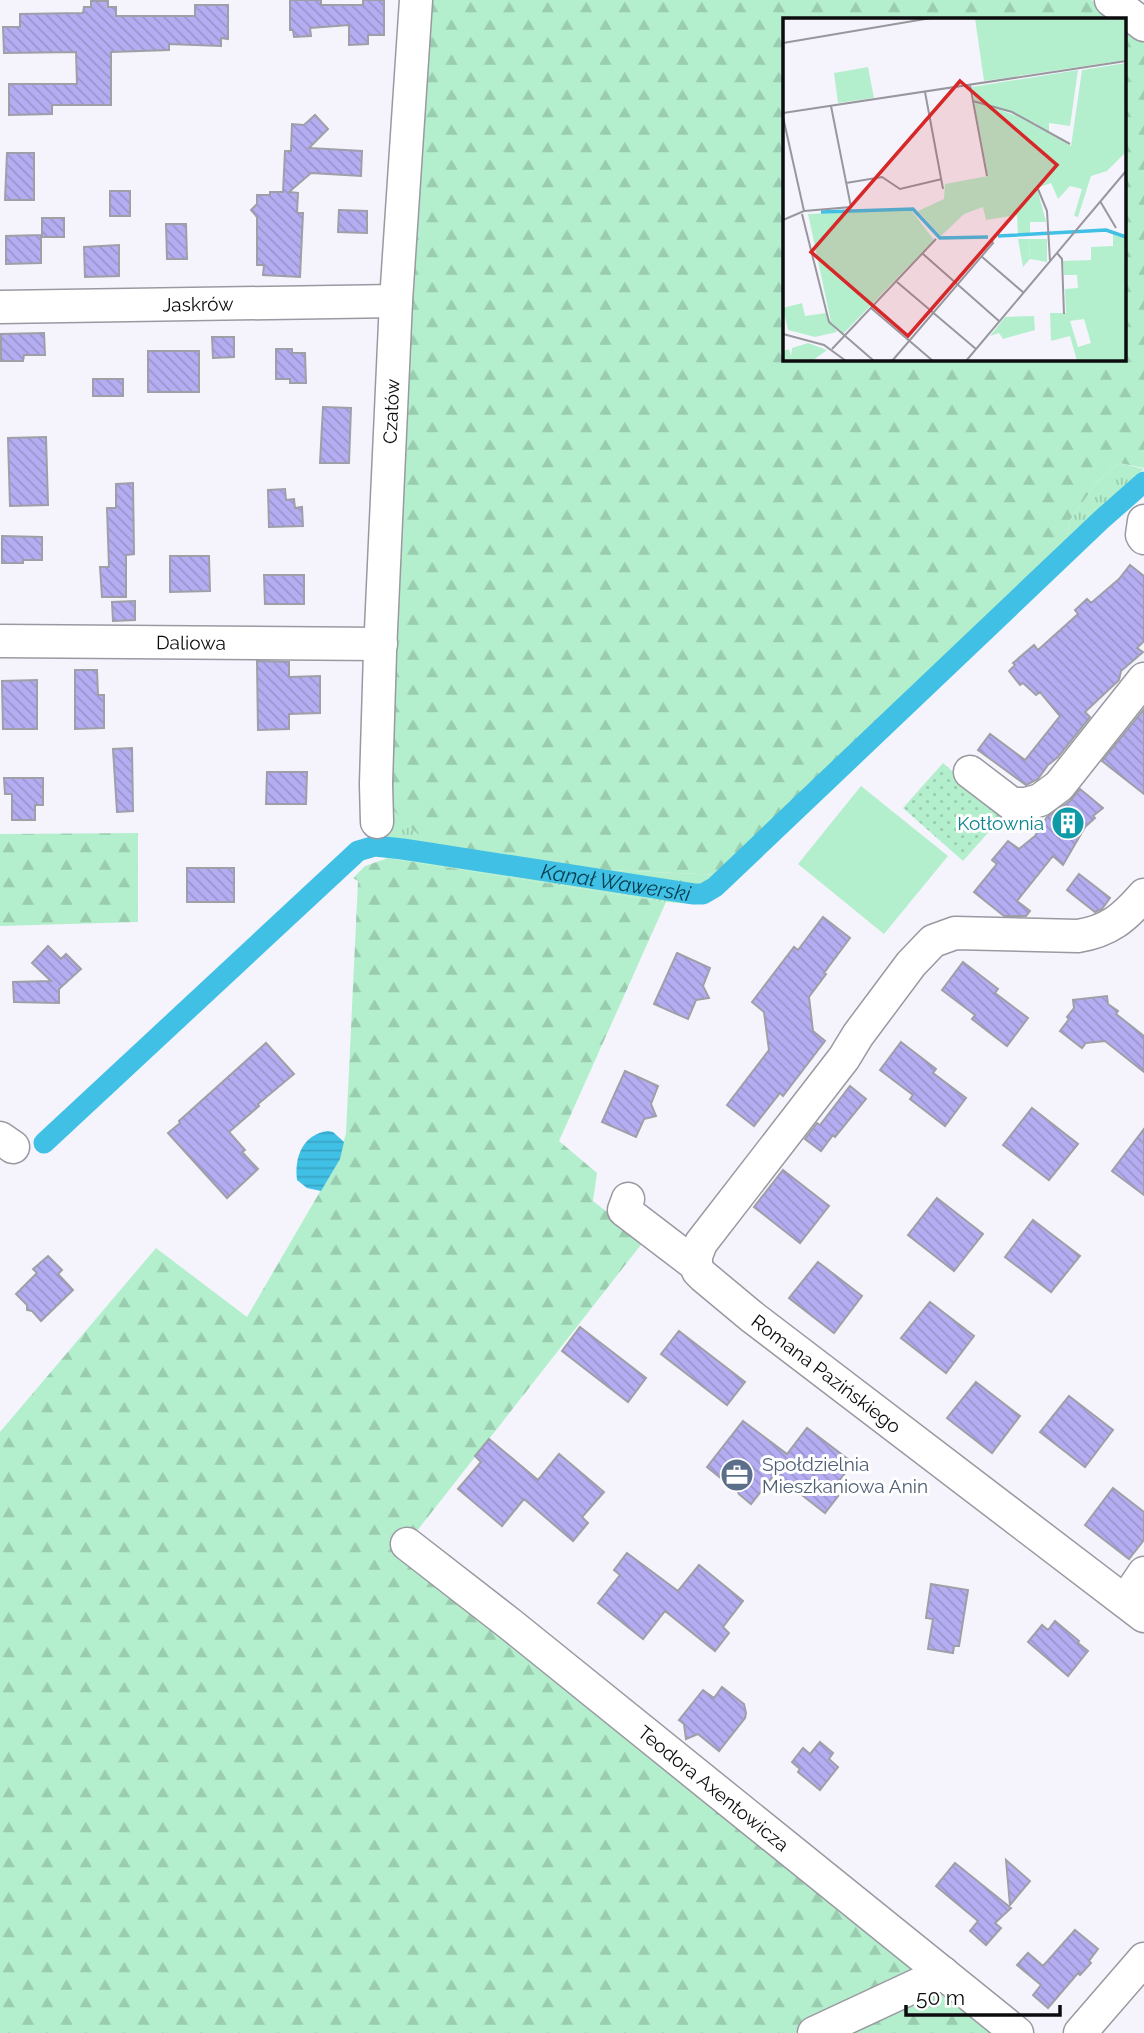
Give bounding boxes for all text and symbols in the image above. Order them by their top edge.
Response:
inset map [783,18,1126,360]
street label: Jaskrów [162,292,234,316]
street label: Czatów [378,378,403,444]
street label: Daliowa [156,631,226,654]
building icon: Kotłownia [1049,804,1087,842]
place label: Kotłownia [957,812,1044,834]
water label: Kanał Wawerski [539,858,693,906]
street label: Romana Pazińskiego [747,1310,905,1437]
place label: Społdzielnia Mieszkaniowa Anin [762,1453,928,1497]
office icon: Społdzielnia Mieszkaniowa Anin [718,1456,756,1494]
street label: Teodora Axentowicza [634,1721,793,1856]
scale bar [906,1974,1060,2018]
text: 50 m [916,1985,965,2010]

